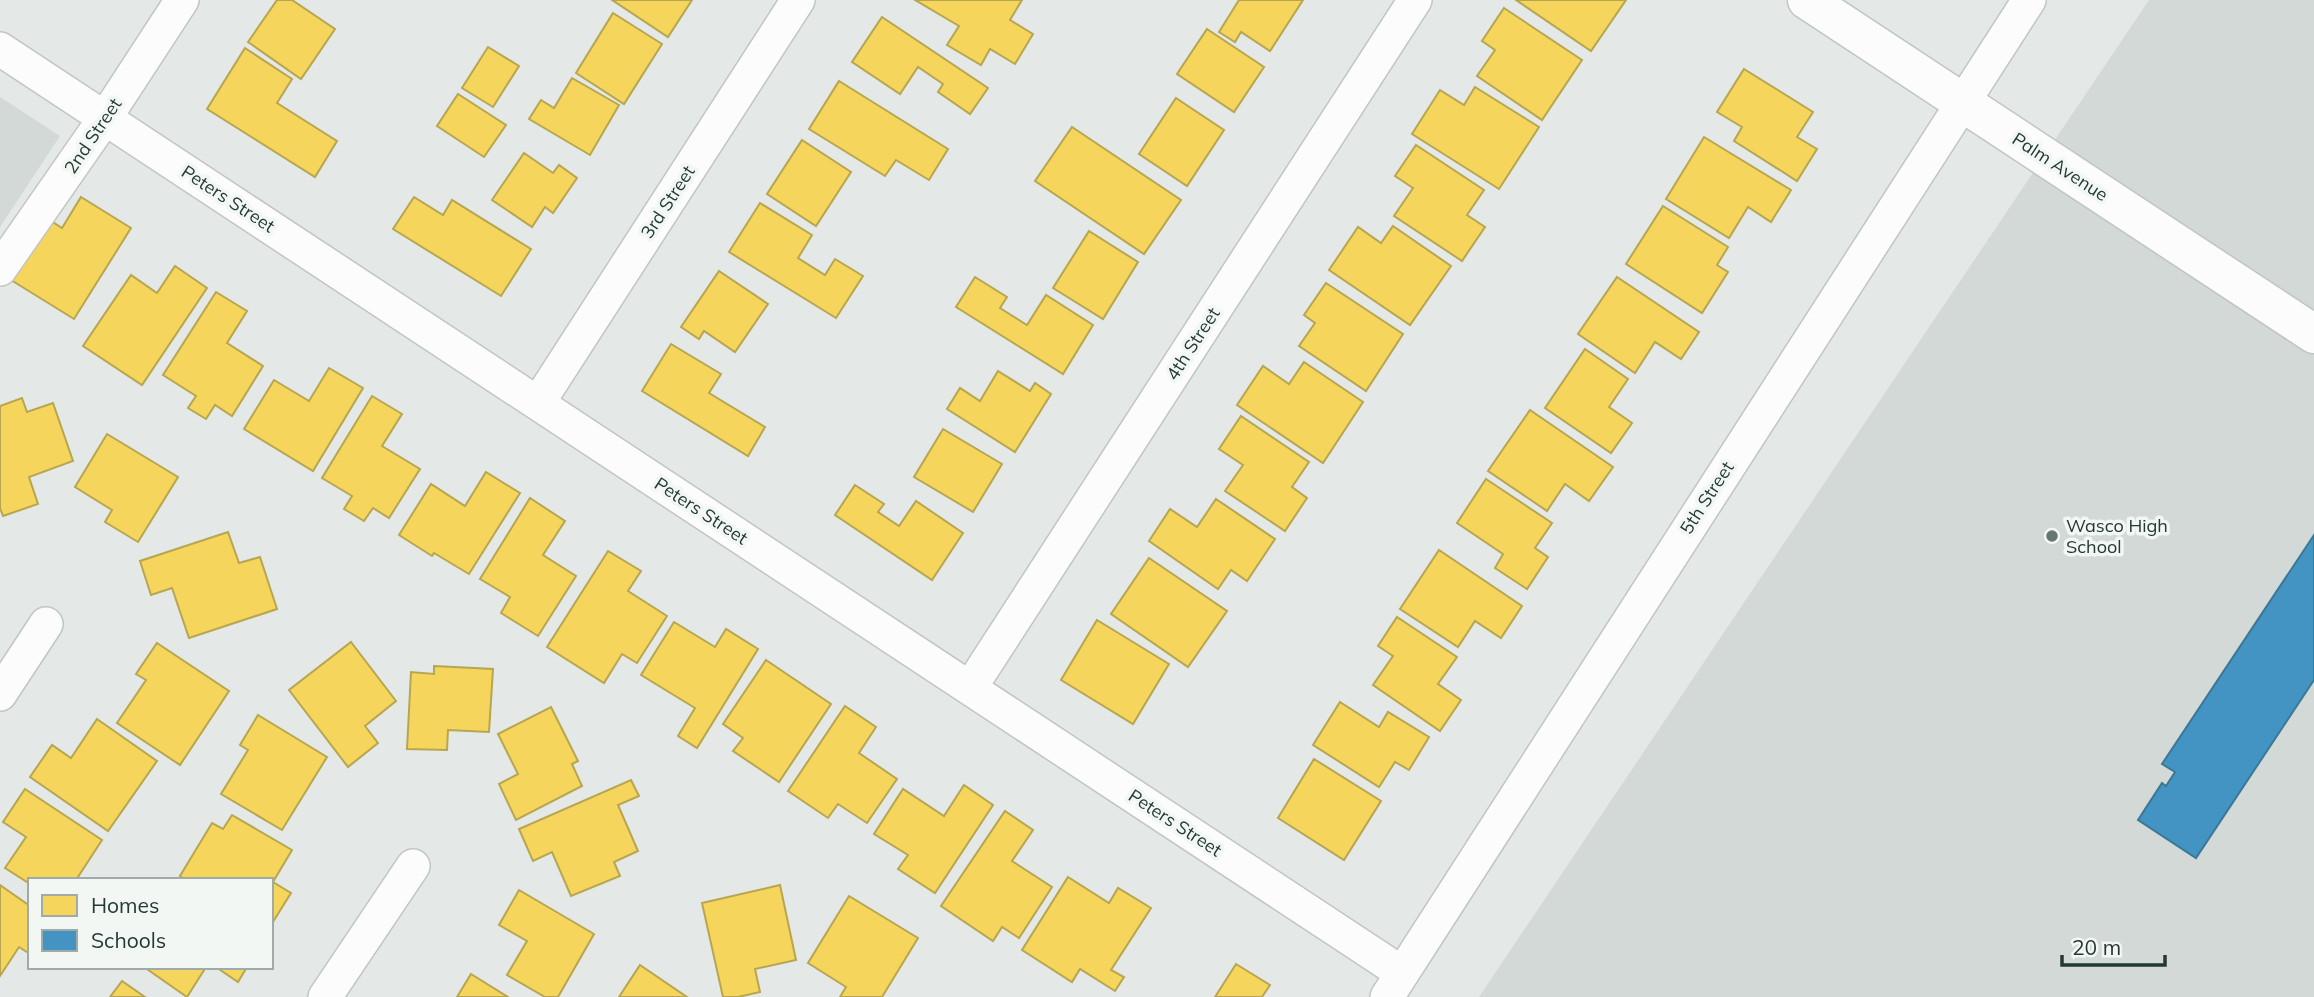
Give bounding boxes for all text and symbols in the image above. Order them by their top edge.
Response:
street label: 2nd Street [59,93,126,178]
street label: Palm Avenue [2008,127,2112,206]
street label: Peters Street [177,160,279,237]
street label: 3rd Street [635,161,700,243]
street label: 4th Street [1161,303,1225,384]
street label: 5th Street [1675,457,1739,538]
street label: Peters Street [650,472,752,549]
place label: Wasco High School [2066,514,2168,558]
marker: Wasco High School [2044,528,2060,544]
street label: Peters Street [1124,784,1226,861]
legend [28,878,273,969]
text: Homes [91,892,159,918]
scale bar [2062,923,2165,967]
text: Schools [91,927,166,953]
text: 20 m [2072,934,2121,960]

